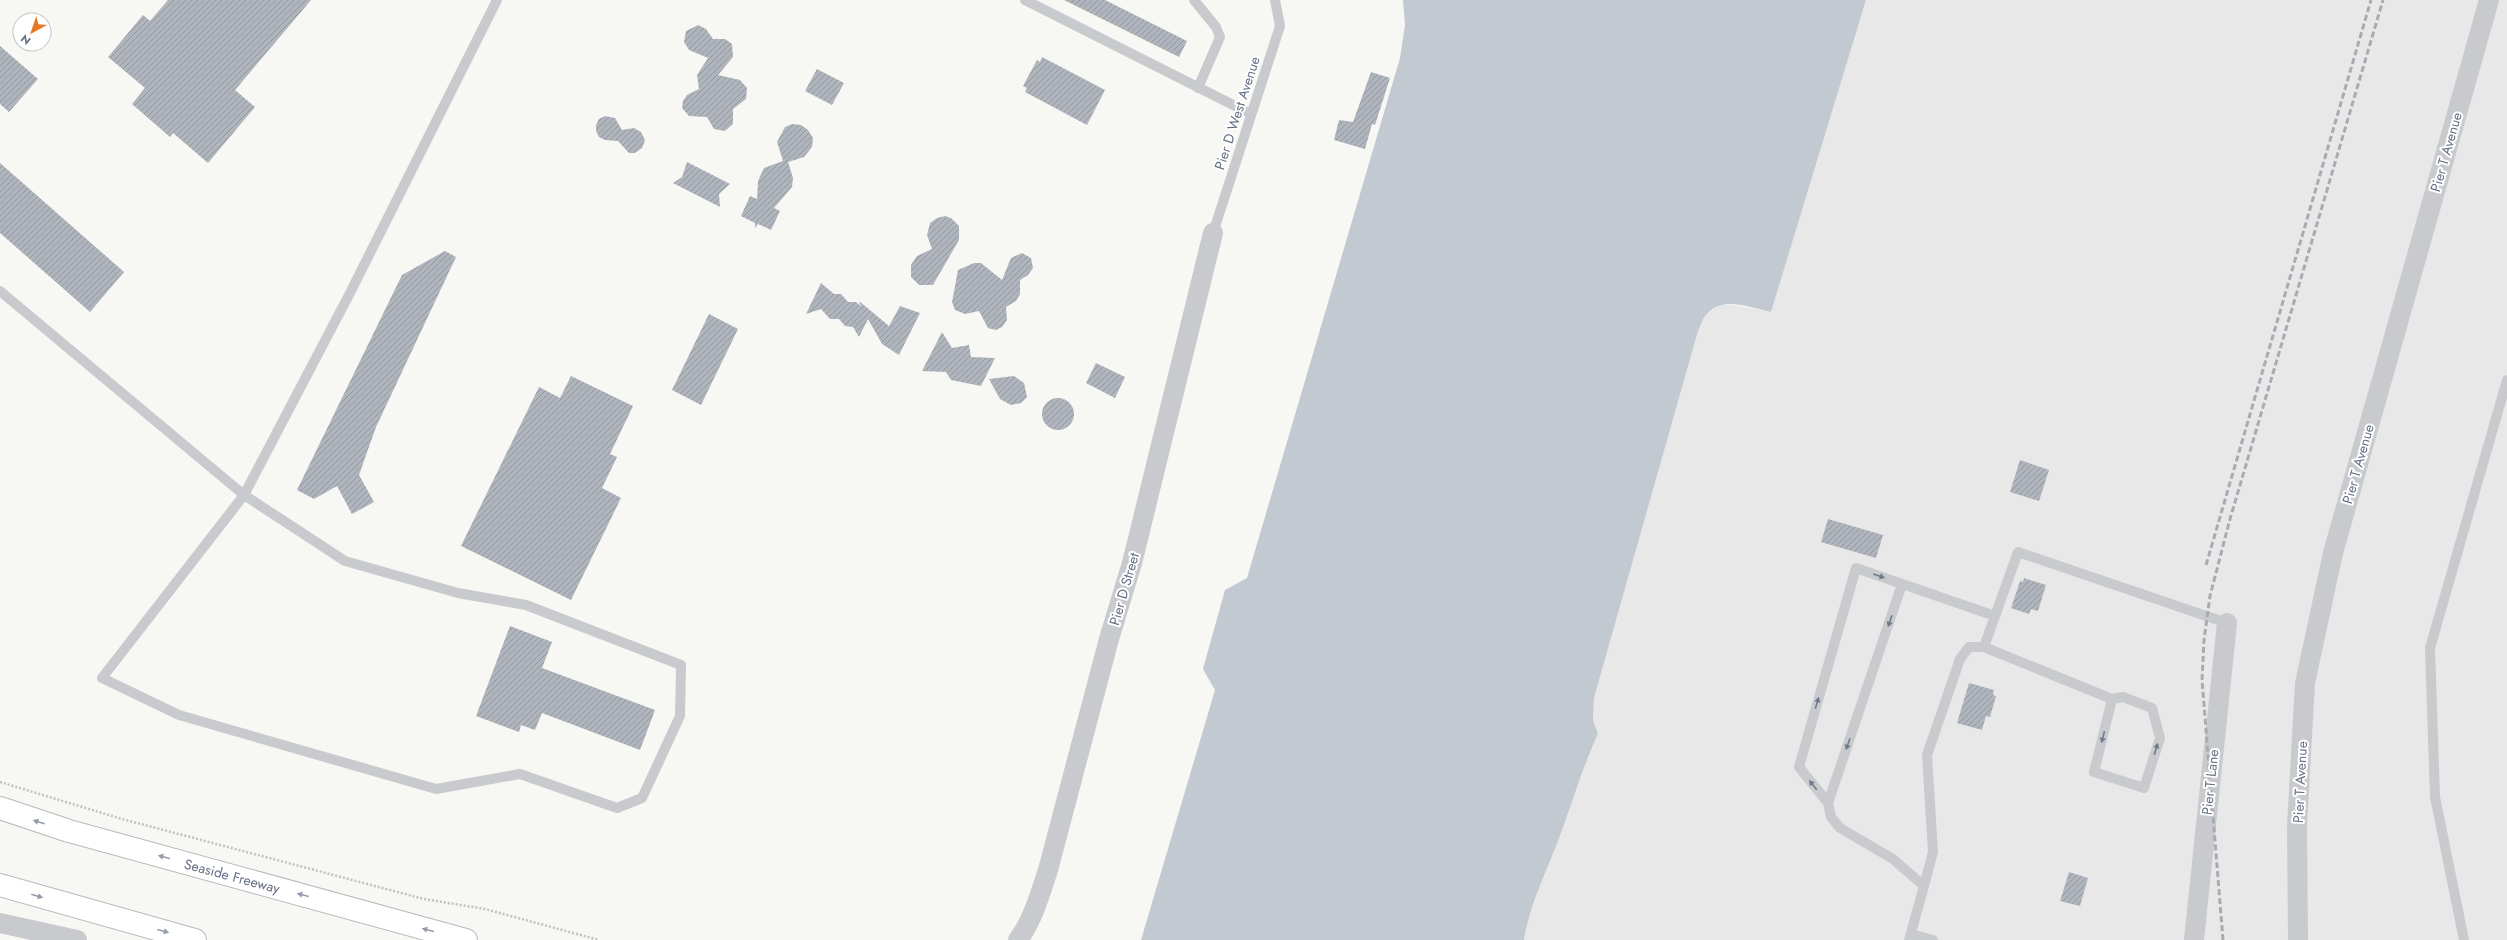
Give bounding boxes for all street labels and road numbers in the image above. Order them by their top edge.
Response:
street label: Pier D West Avenue [1209,54,1265,172]
street label: Pier T Avenue [2425,110,2467,194]
street label: Pier T Avenue [2337,422,2379,506]
street label: Pier D Street [1104,550,1144,628]
street label: Pier T Avenue [2288,741,2312,823]
street label: Pier T Lane [2197,748,2223,816]
street label: Seaside Freeway [182,854,283,899]

